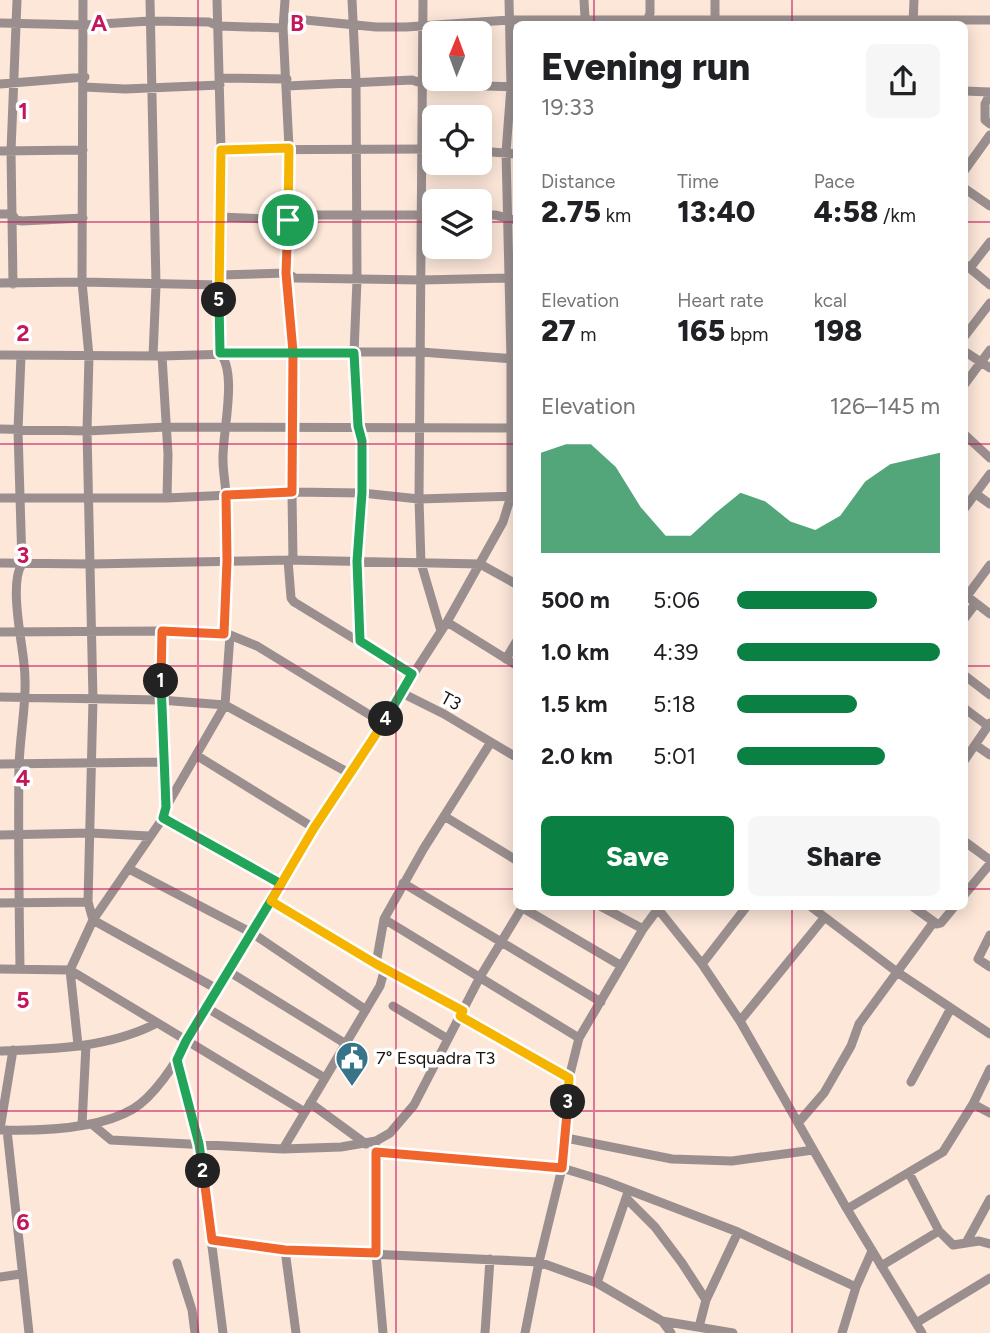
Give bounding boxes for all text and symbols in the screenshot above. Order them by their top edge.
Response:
text: A [91,9,108,37]
text: B [290,9,304,37]
north arrow [422,21,492,91]
map controls [422,21,492,259]
text: Evening run [541,44,750,90]
button: share [866,44,940,118]
text: 19:33 [541,93,594,121]
text: 1 [18,97,28,125]
button: locate [422,105,492,175]
text: Distance [541,170,615,193]
text: Time [677,170,719,193]
text: Pace [814,170,855,193]
button: layers [422,189,492,259]
pin [258,190,318,250]
text: 2.75 [541,193,601,230]
text: 13:40 [677,193,755,230]
text: 4:58 [814,193,878,230]
icon: arrive [269,201,307,239]
text: km [601,204,631,227]
text: /km [878,204,916,227]
pin: 5 [202,282,236,318]
text: 5 [213,288,224,311]
text: Elevation [541,289,619,312]
text: Heart rate [677,289,764,312]
text: kcal [814,289,847,312]
text: 27 [541,312,576,349]
text: 165 [677,312,725,349]
text: 198 [814,312,862,349]
text: 2 [16,319,30,347]
text: m [576,323,596,346]
text: bpm [725,323,768,346]
text: Elevation [541,392,636,420]
text: 126–145 m [830,392,940,420]
text: 3 [17,541,29,569]
text: 500 m [541,586,610,614]
text: 5:06 [653,586,700,614]
text: 1.0 km [541,638,609,666]
text: 4:39 [653,638,699,666]
pin: 1 [144,664,178,698]
text: 1 [156,669,165,692]
street label: T3 [437,687,465,715]
text: 1.5 km [541,690,608,718]
text: 5:18 [653,690,696,718]
pin: 4 [368,702,404,736]
text: 4 [379,707,392,730]
text: 2.0 km [541,742,613,770]
text: 5:01 [653,742,696,770]
text: 4 [16,764,30,792]
button: Save [541,816,734,896]
button: Share [748,816,940,896]
text: 5 [16,986,30,1014]
public building icon: 7° Esquadra T3 [333,1039,371,1088]
place label: 7° Esquadra T3 [376,1047,495,1069]
pin: 3 [550,1084,586,1120]
text: 3 [562,1090,573,1113]
pin: 2 [186,1154,220,1188]
text: 2 [197,1159,208,1182]
text: 6 [16,1208,30,1236]

